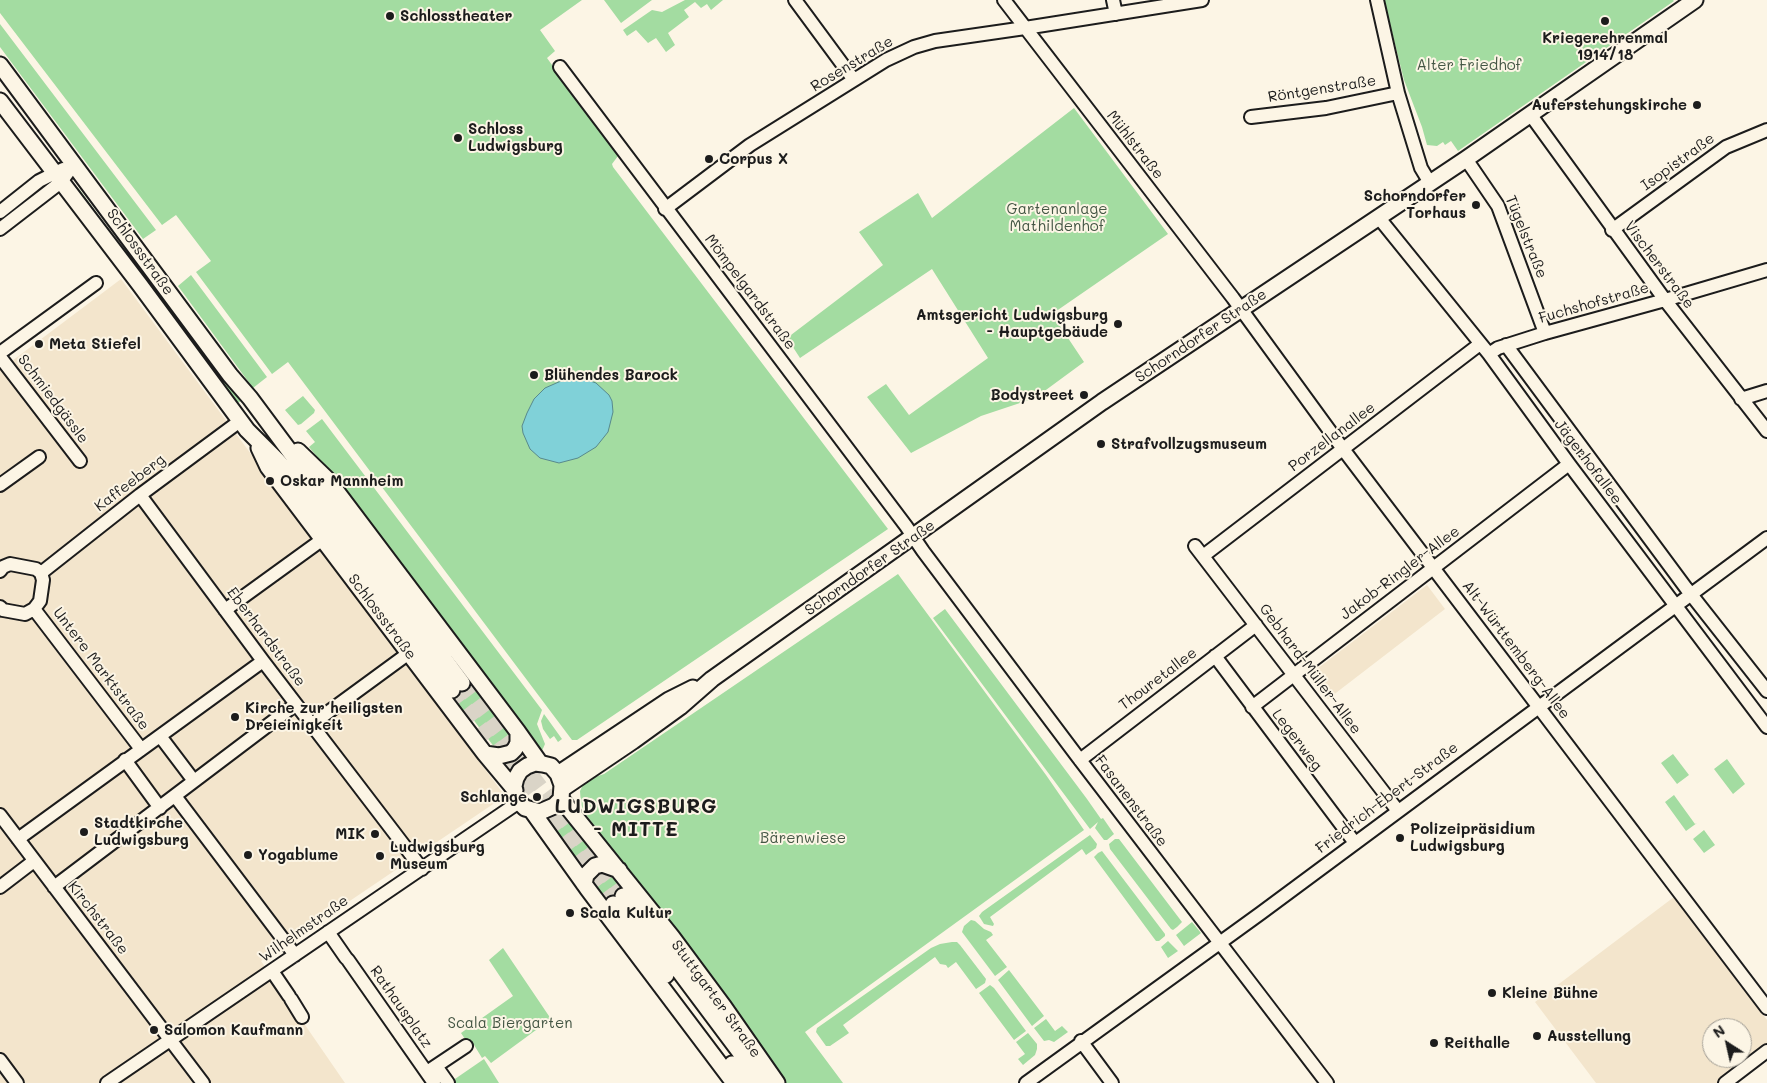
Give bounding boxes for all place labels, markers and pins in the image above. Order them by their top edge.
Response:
place label: Schlosstheater [400,7,512,25]
marker: Schlosstheater [384,10,396,22]
marker: Kriegerehrenmal 1914/18 [1599,15,1611,27]
place label: Kriegerehrenmal 1914/18 [1542,29,1668,64]
place label: Auferstehungskirche [1532,96,1687,114]
marker: Auferstehungskirche [1691,99,1703,111]
place label: Schloss Ludwigsburg [468,120,563,155]
marker: Schloss Ludwigsburg [452,132,464,144]
place label: Corpus X [719,150,788,168]
marker: Corpus X [703,153,715,165]
place label: Schorndorfer Torhaus [1364,187,1466,222]
marker: Schorndorfer Torhaus [1470,199,1482,211]
place label: Amtsgericht Ludwigsburg - Hauptgebäude [916,306,1108,341]
marker: Amtsgericht Ludwigsburg - Hauptgebäude [1112,318,1124,330]
place label: Meta Stiefel [49,335,141,353]
marker: Meta Stiefel [33,338,45,350]
place label: Blühendes Barock [544,366,678,384]
marker: Blühendes Barock [528,369,540,381]
place label: Bodystreet [991,386,1074,404]
marker: Bodystreet [1078,389,1090,401]
place label: Strafvollzugsmuseum [1111,435,1267,453]
marker: Strafvollzugsmuseum [1095,438,1107,450]
place label: Oskar Mannheim [280,472,403,490]
marker: Oskar Mannheim [264,475,276,487]
place label: Kirche zur heiligsten Dreieinigkeit [245,699,403,734]
marker: Kirche zur heiligsten Dreieinigkeit [229,711,241,723]
place label: Schlange [460,788,527,806]
marker: Schlange [531,791,543,803]
place label: Stadtkirche Ludwigsburg [94,814,189,849]
place label: Polizeipräsidium Ludwigsburg [1410,820,1535,855]
place label: MIK [335,825,365,843]
marker: Stadtkirche Ludwigsburg [78,826,90,838]
marker: MIK [369,828,381,840]
marker: Polizeipräsidium Ludwigsburg [1394,832,1406,844]
place label: Ludwigsburg Museum [390,838,485,873]
place label: Yogablume [258,846,338,864]
marker: Yogablume [242,849,254,861]
marker: Ludwigsburg Museum [374,850,386,862]
place label: Scala Kultur [580,904,672,922]
marker: Scala Kultur [564,907,576,919]
place label: Kleine Bühne [1502,984,1598,1002]
marker: Kleine Bühne [1486,987,1498,999]
place label: Salomon Kaufmann [164,1021,303,1039]
marker: Salomon Kaufmann [148,1024,160,1036]
place label: Ausstellung [1547,1027,1631,1045]
marker: Ausstellung [1531,1030,1543,1042]
place label: Reithalle [1444,1034,1510,1052]
marker: Reithalle [1428,1037,1440,1049]

